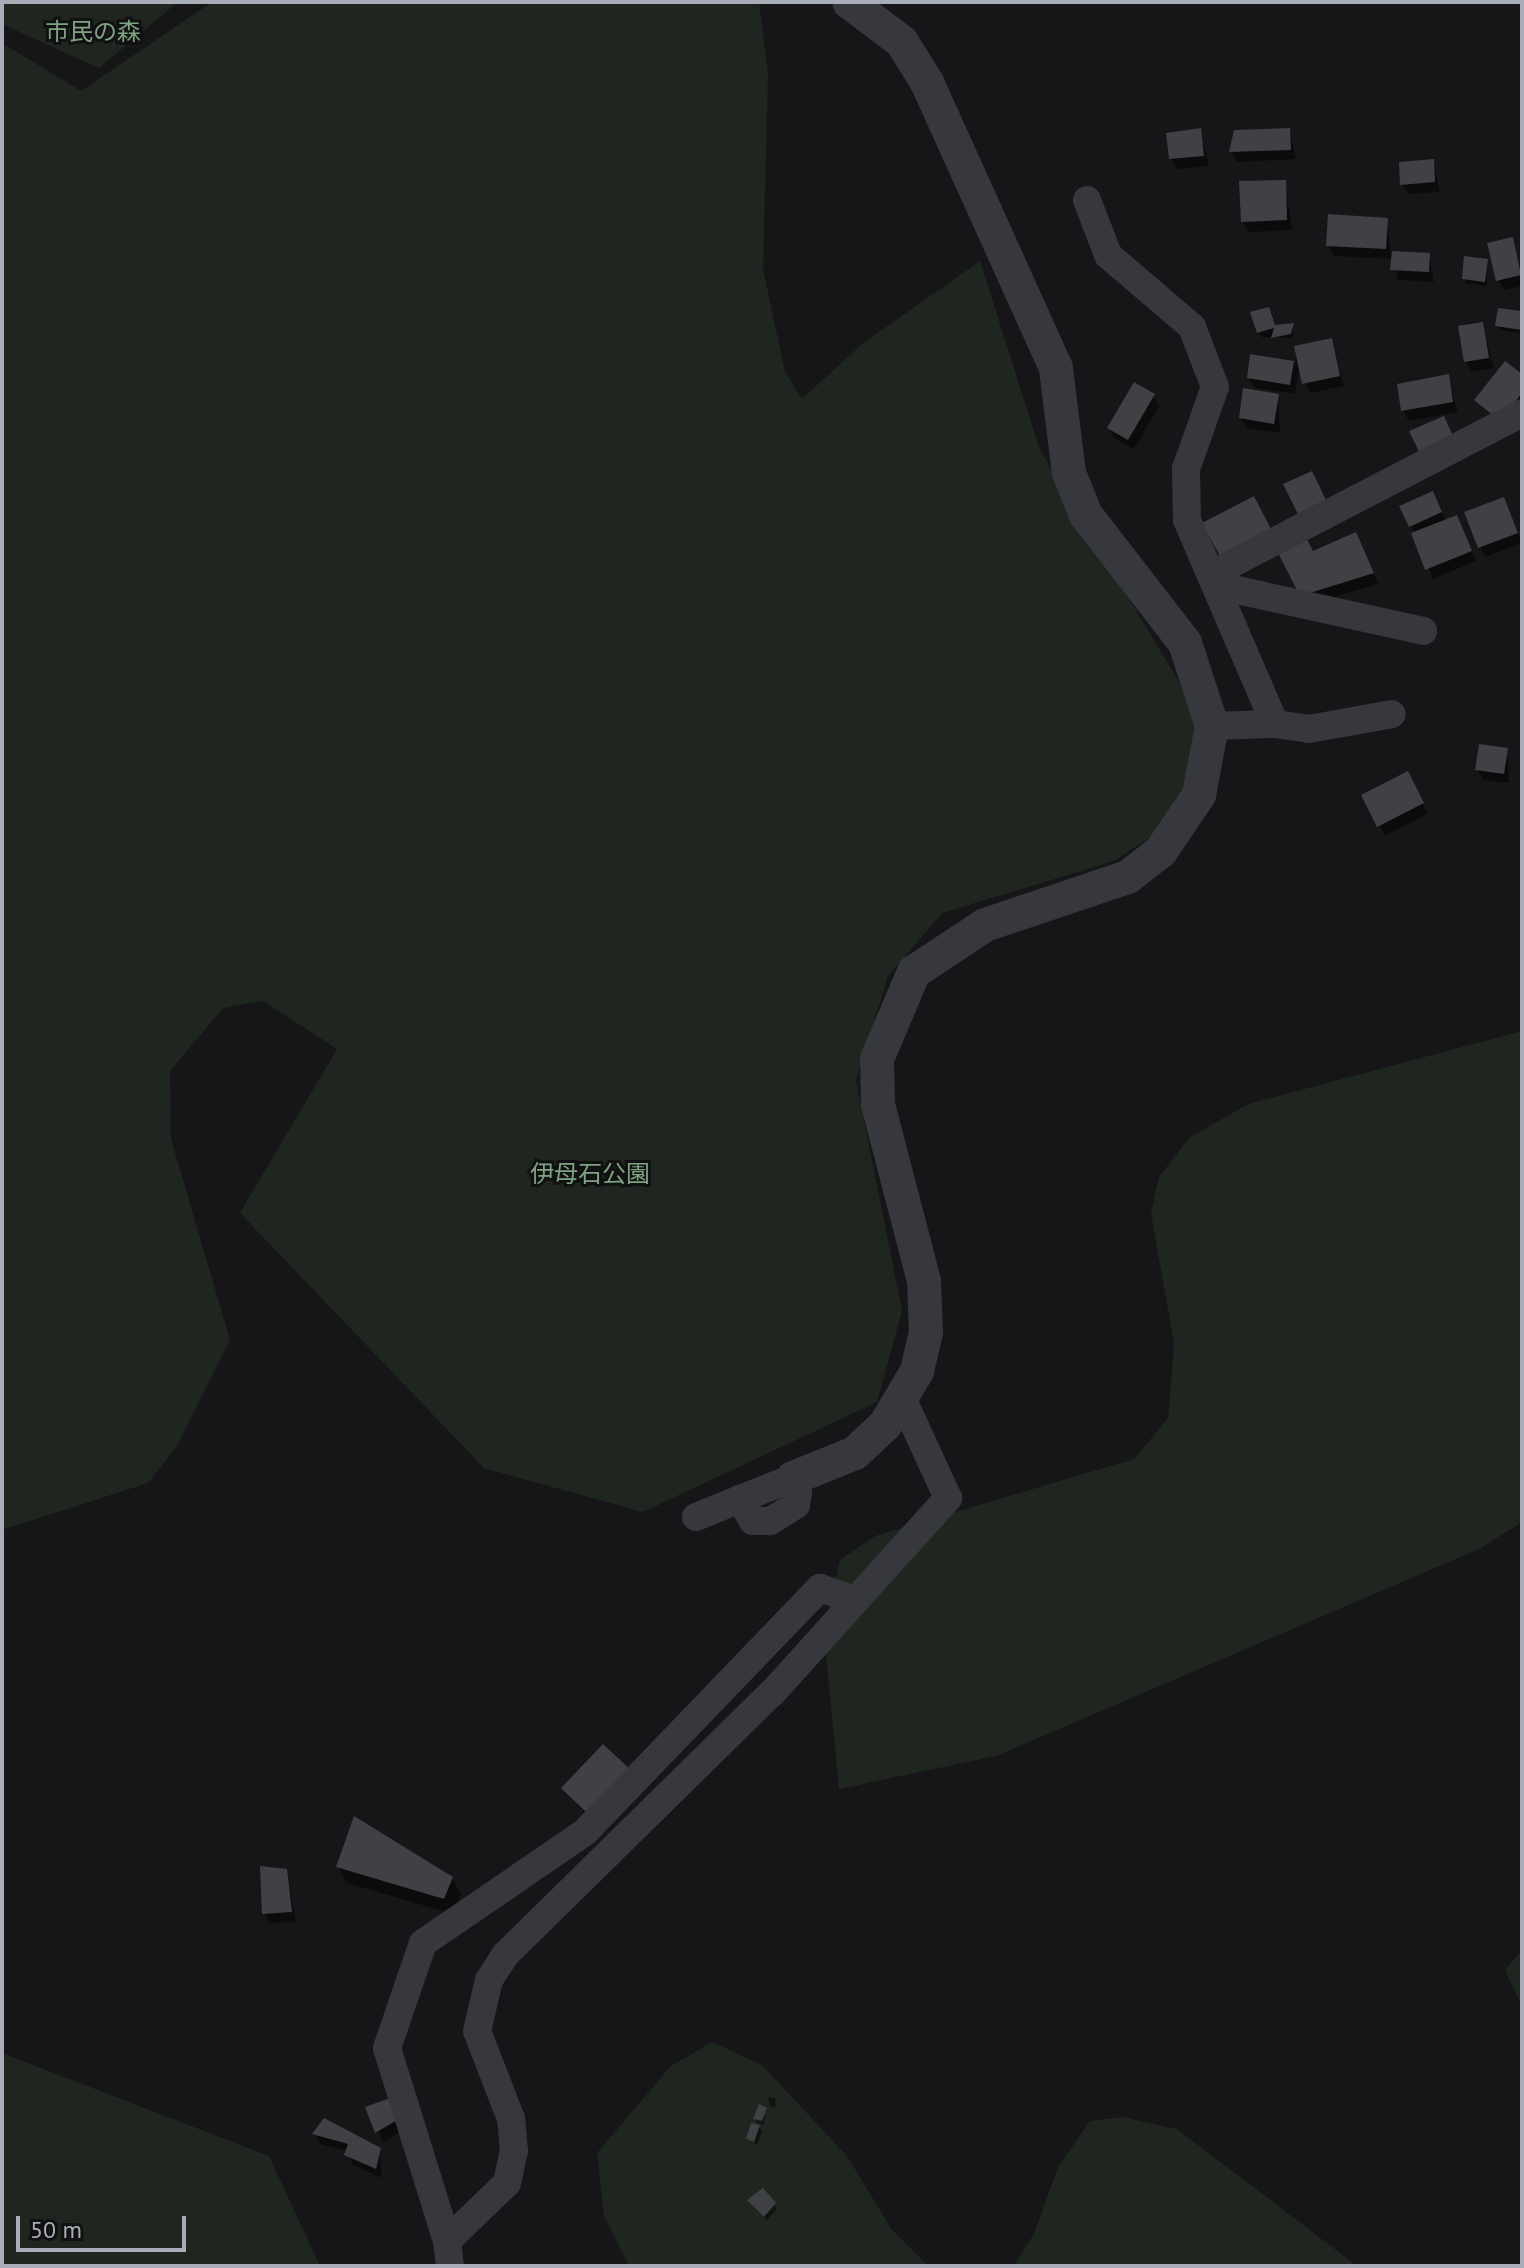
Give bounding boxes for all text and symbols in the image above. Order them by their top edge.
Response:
park label: 市民の森 [45,18,141,46]
park label: 伊母石公園 [530,1160,650,1188]
scale bar [20,2200,190,2250]
text: 50 m [30,2214,82,2245]

